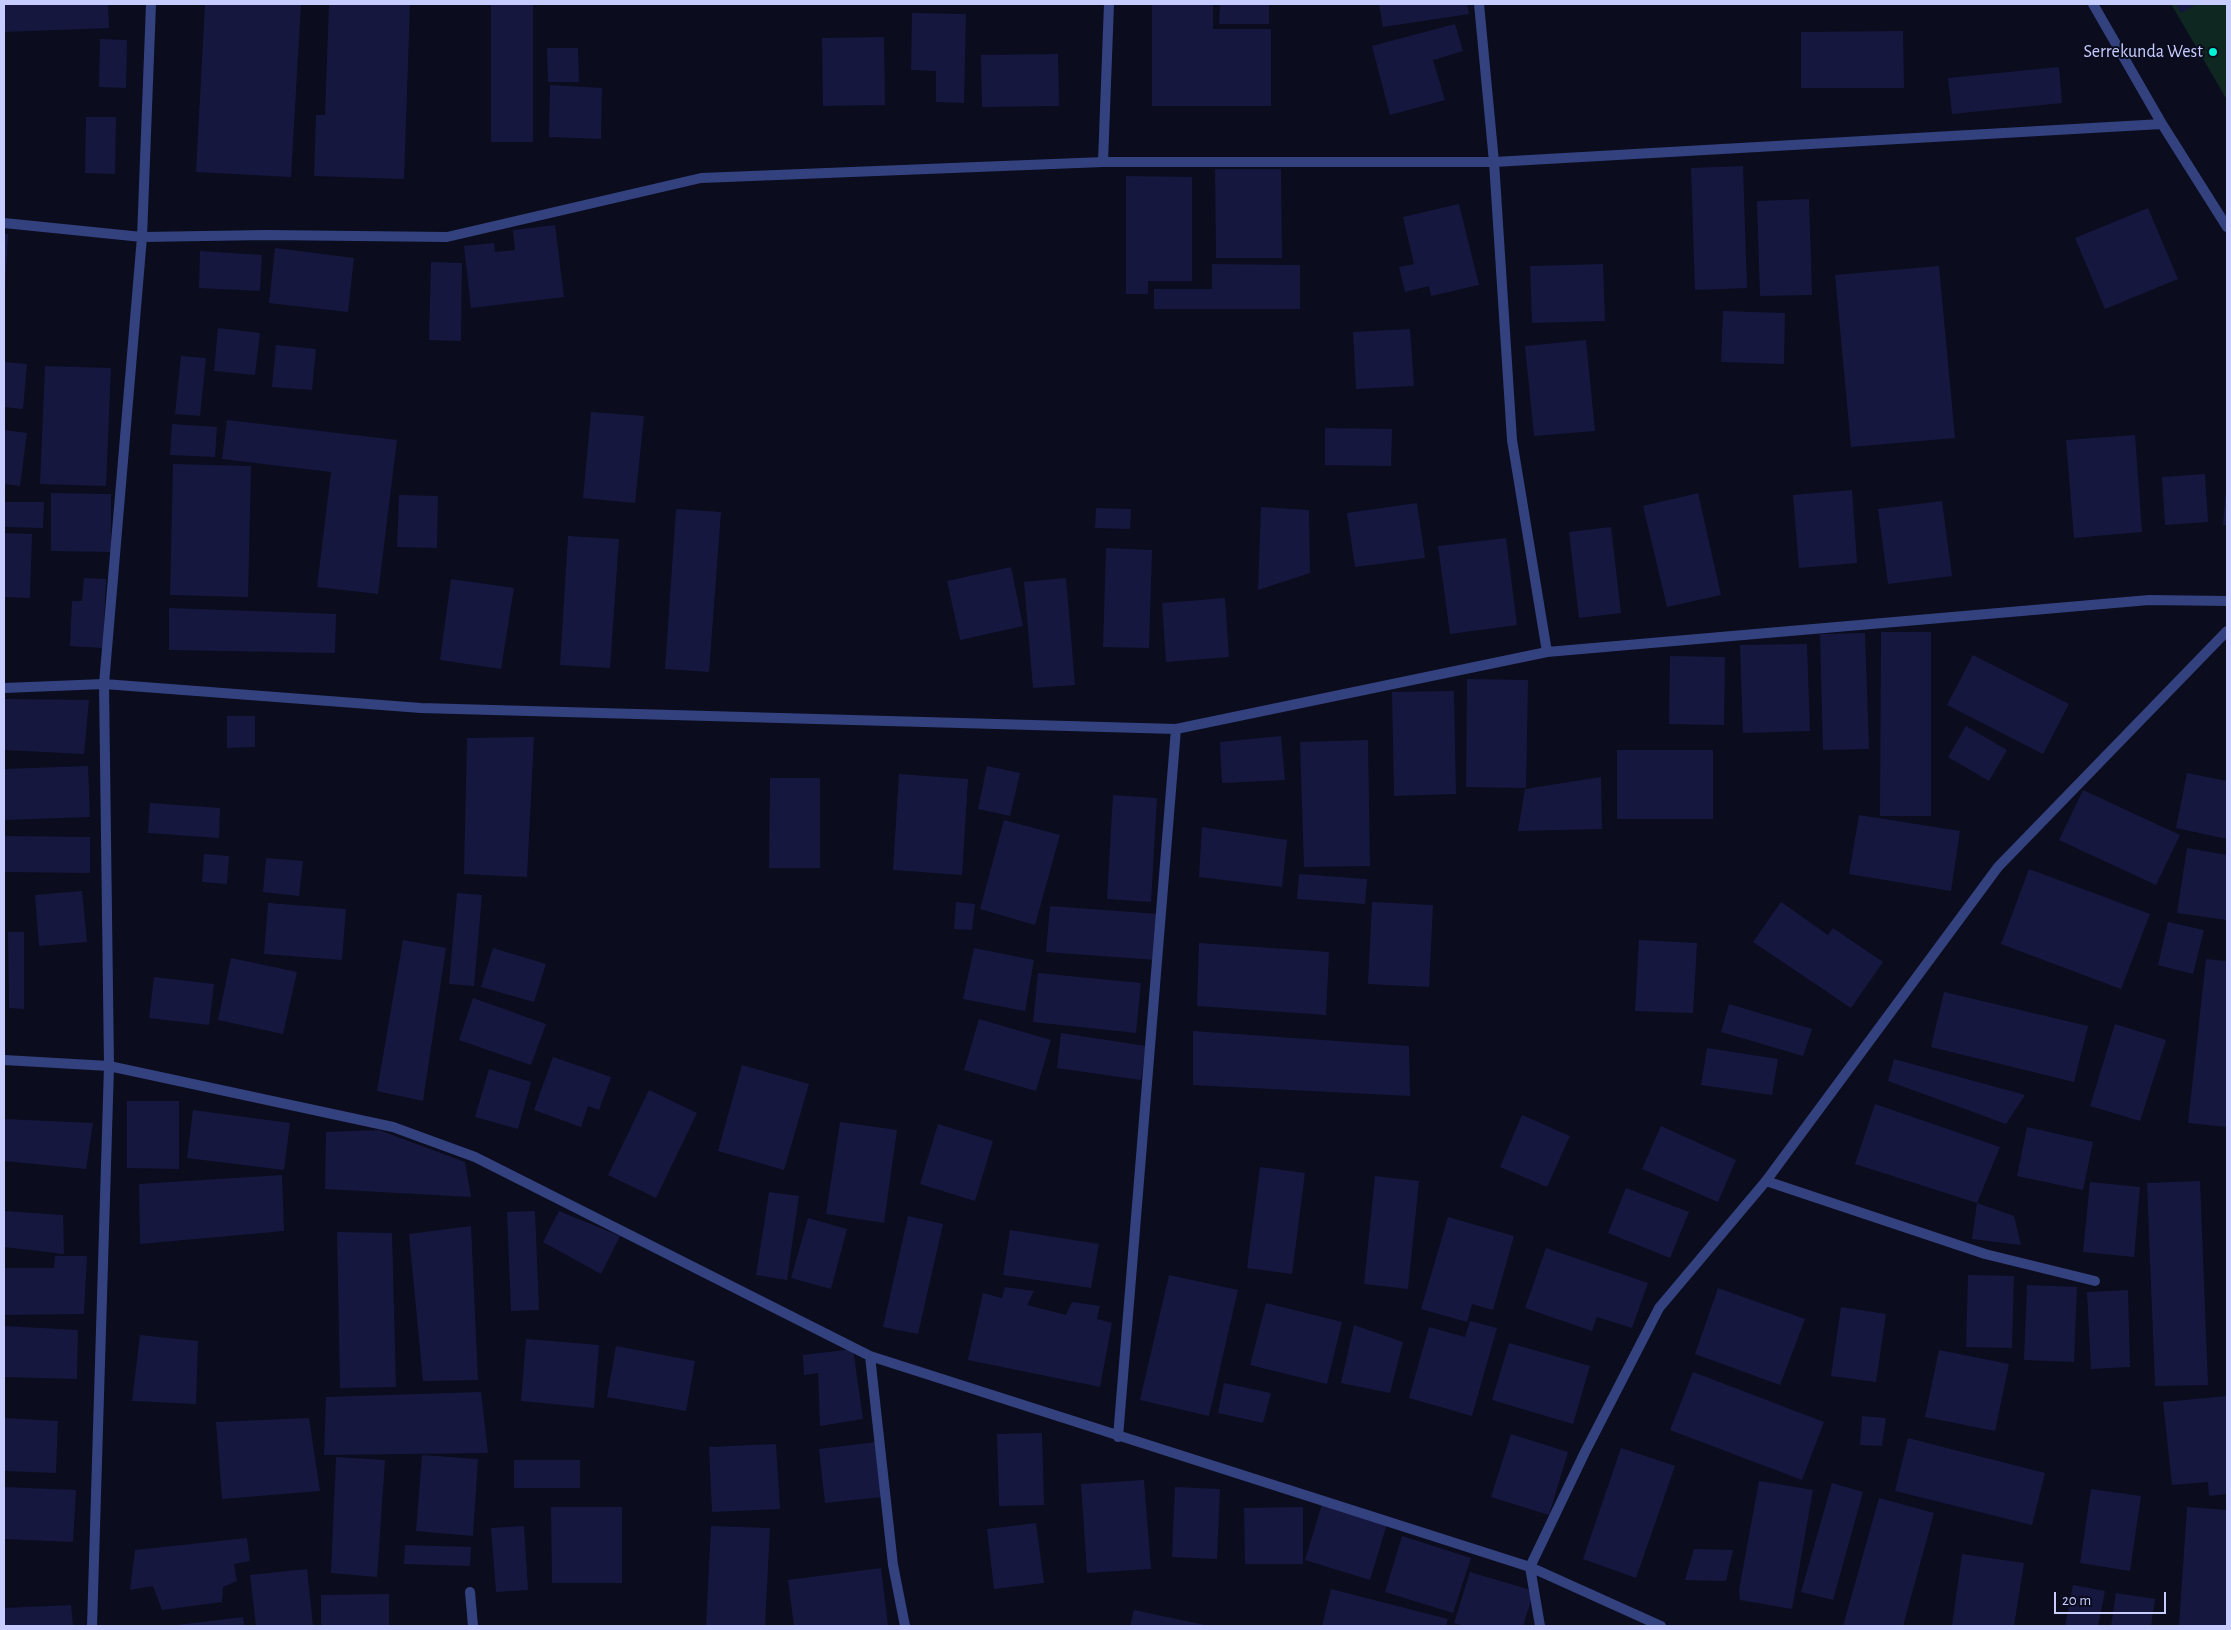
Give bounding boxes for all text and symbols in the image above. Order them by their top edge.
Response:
place label: Serrekunda West [2084,41,2203,63]
marker: Serrekunda West [2207,46,2219,58]
scale bar [2056,1582,2168,1614]
text: 20 m [2062,1593,2091,1608]

